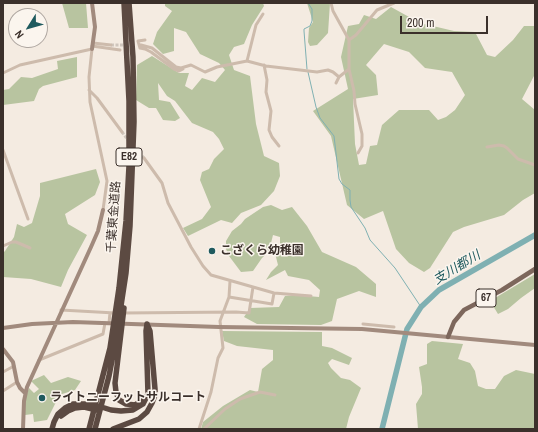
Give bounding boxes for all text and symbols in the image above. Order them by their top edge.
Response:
north arrow [8,8,48,48]
scale bar [402,8,490,34]
text: 200 m [407,15,434,31]
text: N [12,28,27,41]
road number: E82 [116,148,142,166]
street label: 千葉東金道路 [104,181,124,253]
place label: こざくら幼稚園 [220,244,304,258]
marker: こざくら幼稚園 [207,246,217,256]
water label: 支川都川 [431,248,483,288]
road number: 67 [476,289,496,307]
place label: ライトニーフットサルコート [50,391,206,405]
marker: ライトニーフットサルコート [37,393,47,403]

